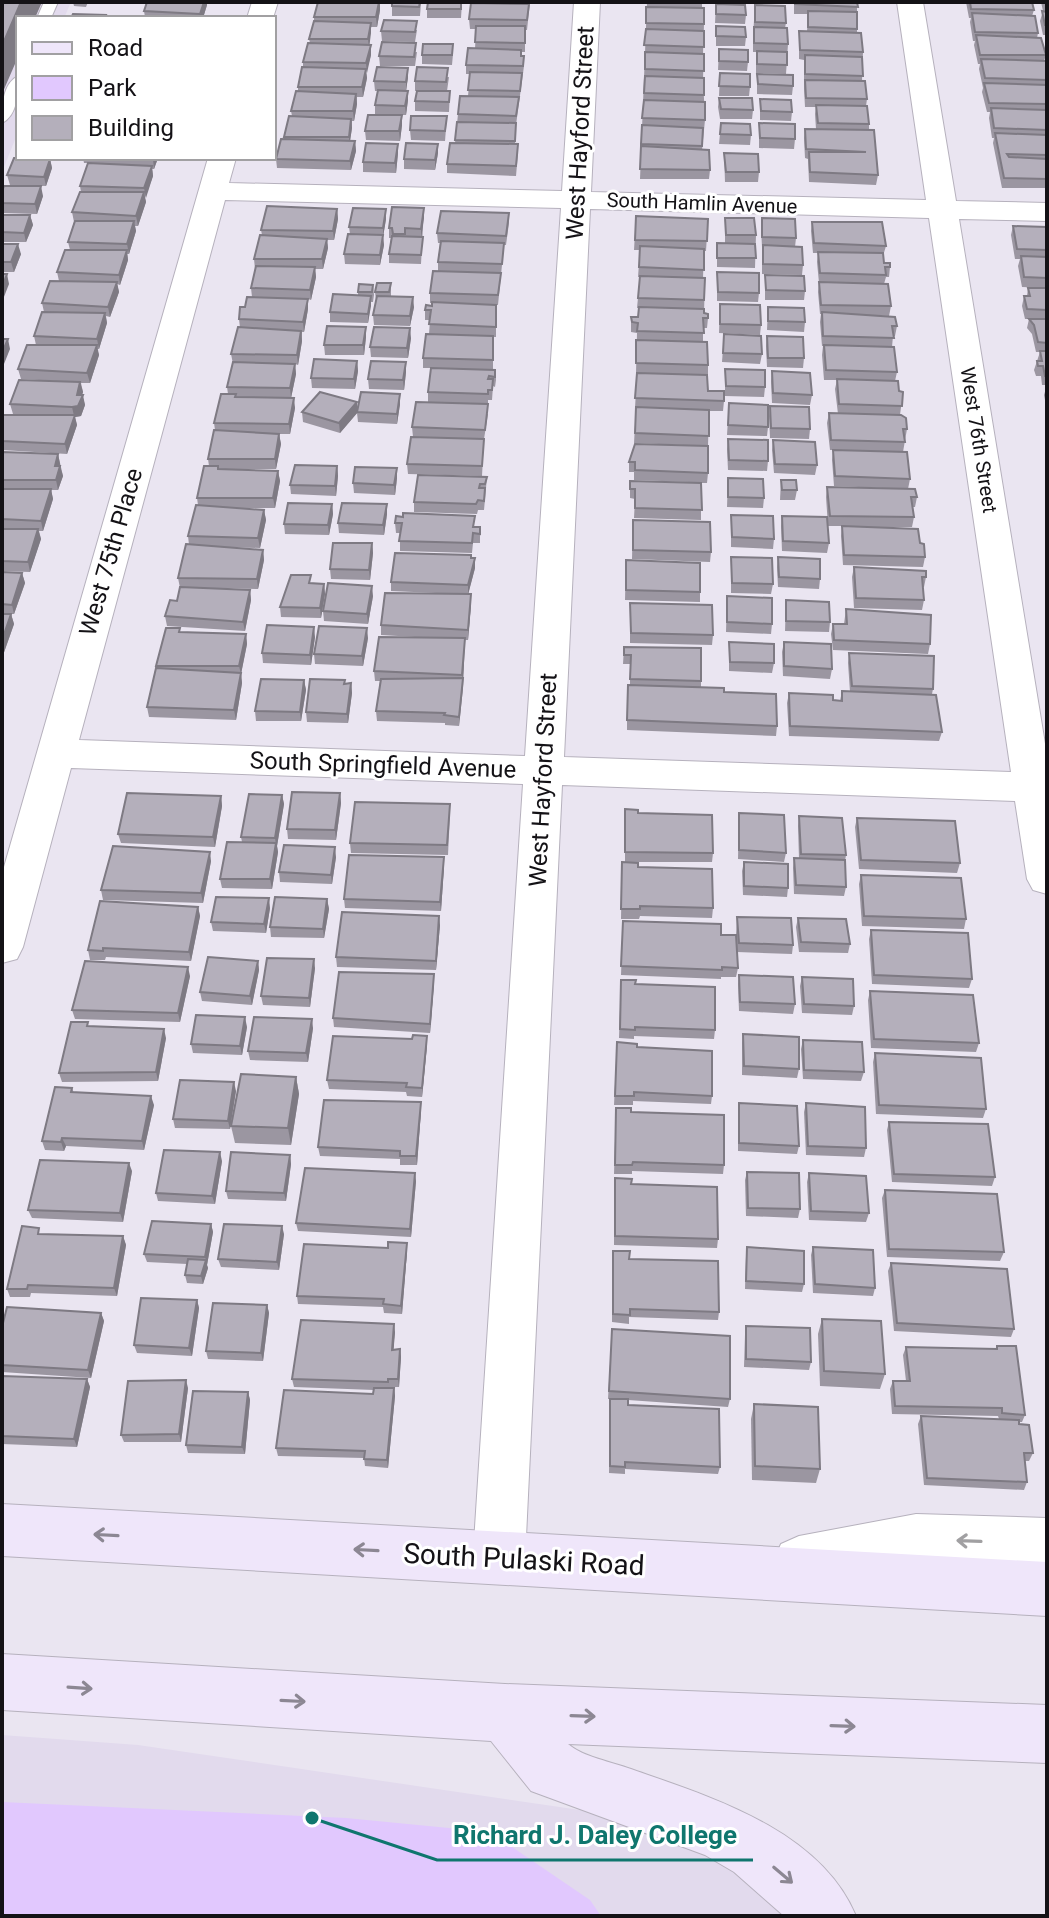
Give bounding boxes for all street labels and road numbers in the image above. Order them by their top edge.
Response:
street label: West Hayford Street [560,25,600,241]
street label: South Hamlin Avenue [606,188,798,218]
street label: West 76th Street [956,365,1002,515]
street label: West 75th Place [74,465,148,639]
street label: West Hayford Street [523,672,563,888]
street label: South Springfield Avenue [249,746,517,784]
street label: South Pulaski Road [403,1537,645,1582]

